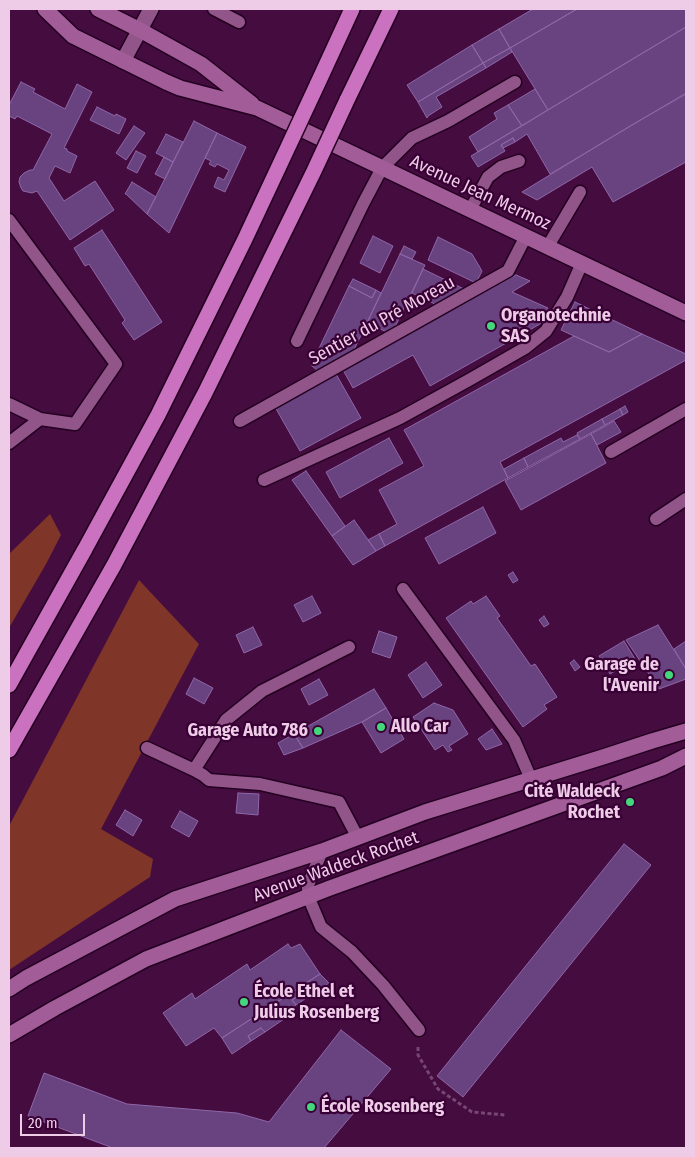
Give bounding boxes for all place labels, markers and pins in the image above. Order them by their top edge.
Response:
place label: Organotechnie SAS [501,305,611,348]
marker: Organotechnie SAS [485,320,497,332]
place label: Garage de l'Avenir [584,654,659,696]
marker: Garage de l'Avenir [663,669,675,681]
place label: Allo Car [391,716,449,738]
place label: Garage Auto 786 [187,720,308,742]
marker: Allo Car [375,721,387,733]
marker: Garage Auto 786 [312,725,324,737]
place label: Cité Waldeck Rochet [524,781,620,824]
marker: Cité Waldeck Rochet [624,796,636,808]
place label: École Ethel et Julius Rosenberg [254,981,379,1024]
marker: École Ethel et Julius Rosenberg [238,996,250,1008]
place label: École Rosenberg [321,1096,444,1118]
marker: École Rosenberg [305,1101,317,1113]

